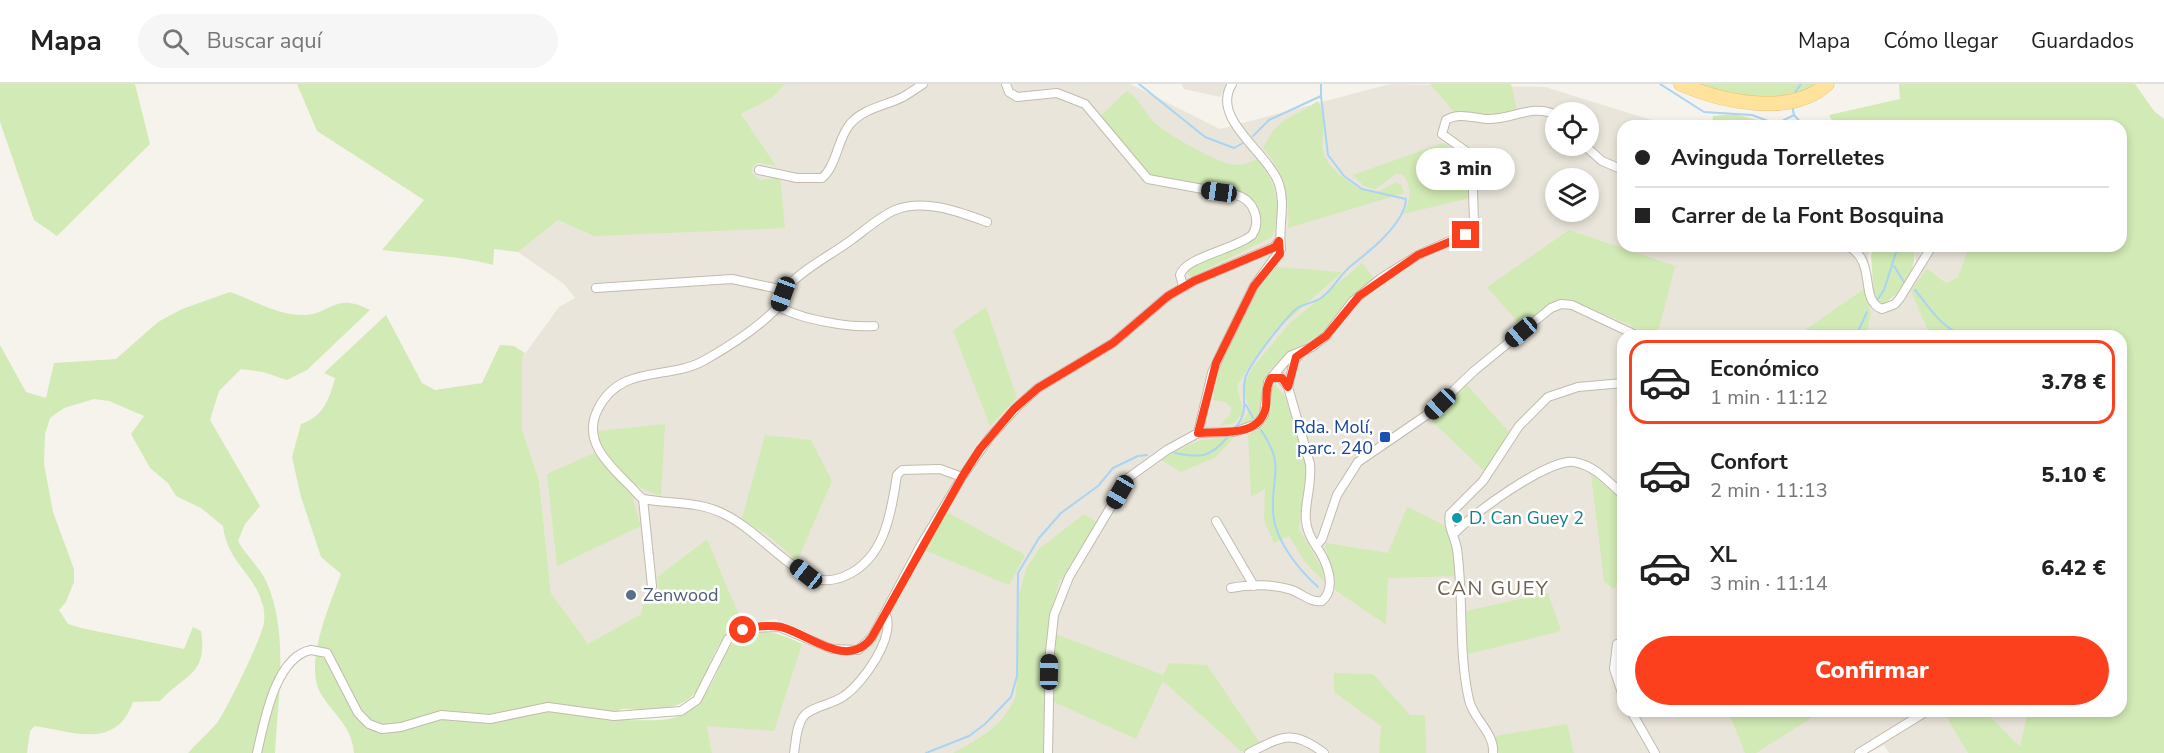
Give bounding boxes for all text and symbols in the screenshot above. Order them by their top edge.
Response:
search box [138,14,558,68]
text: Mapa [30,22,102,60]
icon: search [159,25,192,58]
text: Buscar aquí [207,26,322,56]
text: Mapa [1798,27,1850,55]
text: Cómo llegar [1883,27,1998,55]
text: Guardados [2031,27,2134,55]
map controls [1545,102,1599,222]
button: locate [1545,102,1599,156]
text: Avinguda Torrelletes [1671,143,1884,173]
callout: 3 min [1416,148,1516,190]
text: 3 min [1439,155,1492,182]
button: layers [1545,168,1599,222]
car [1200,181,1238,203]
text: Carrer de la Font Bosquina [1671,201,1944,231]
route end [1452,221,1479,248]
car [768,274,798,314]
car [1501,314,1541,350]
text: Económico [1710,354,1819,384]
icon: car [1638,355,1692,409]
text: 3.78 € [2041,367,2106,397]
text: 1 min · 11:12 [1710,384,1828,411]
car [1421,385,1459,423]
place label: Rda. Molí, parc. 240 [1293,415,1373,460]
marker: Rda. Molí, parc. 240 [1378,430,1392,444]
text: Confort [1710,447,1788,477]
icon: car [1638,448,1692,502]
text: 5.10 € [2041,460,2106,490]
car [1103,472,1137,512]
text: 2 min · 11:13 [1710,477,1828,504]
place label: D. Can Guey 2 [1469,506,1584,530]
marker: D. Can Guey 2 [1450,511,1464,525]
text: XL [1710,540,1737,570]
icon: car [1638,541,1692,595]
text: 6.42 € [2041,553,2106,583]
car [786,556,826,592]
text: 3 min · 11:14 [1710,570,1828,597]
district label: CAN GUEY [1437,575,1549,602]
place label: Zenwood [643,583,719,607]
marker: Zenwood [624,588,638,602]
route start [729,616,756,643]
button: Confirmar [1635,636,2109,705]
car [1040,654,1058,690]

